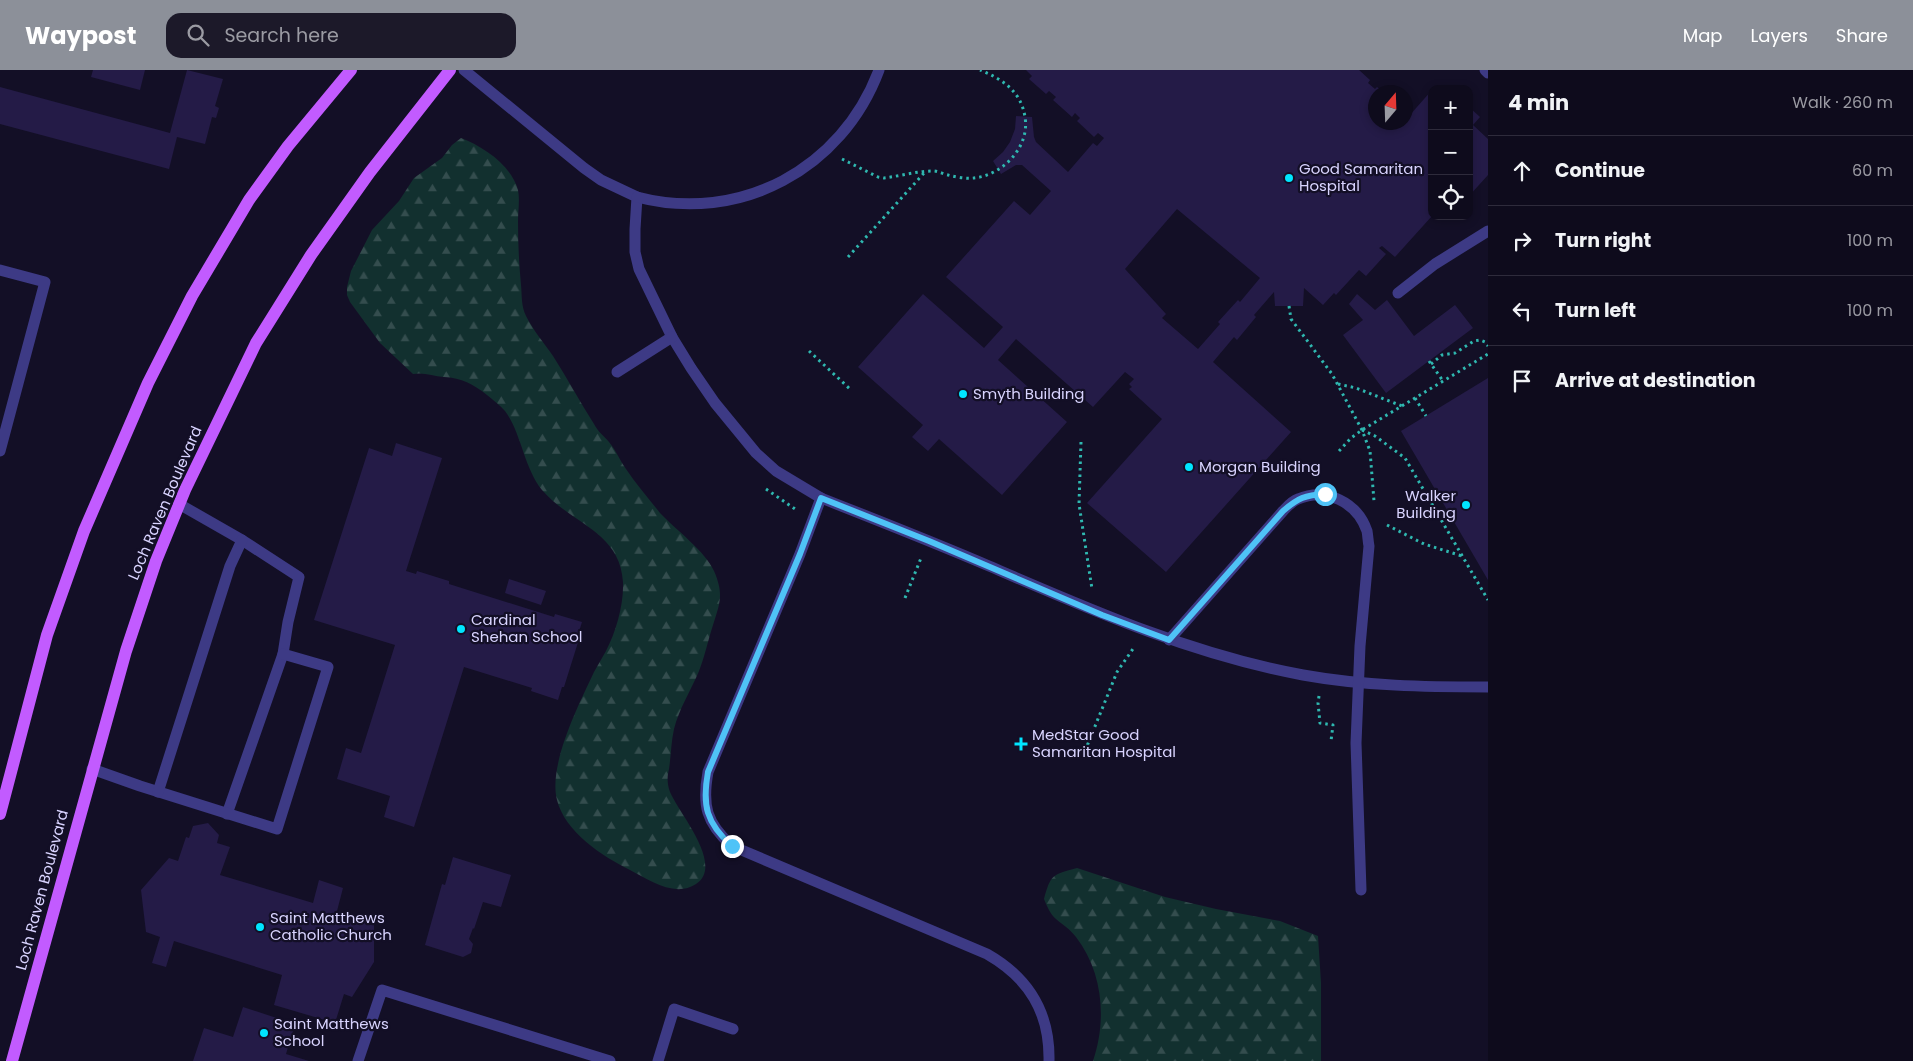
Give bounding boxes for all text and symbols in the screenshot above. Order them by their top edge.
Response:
search box [166,13,516,58]
text: Waypost [25,19,136,52]
icon: search [184,21,212,49]
text: Search here [224,22,339,49]
text: Map [1683,23,1723,48]
text: Layers [1751,23,1808,48]
text: Share [1836,23,1888,48]
north arrow [1368,85,1413,130]
map controls [1428,85,1473,220]
button: + [1428,85,1473,130]
text: 4 min [1508,88,1569,117]
text: Walk · 260 m [1792,91,1893,114]
button: − [1428,130,1473,175]
icon: ahead [1508,157,1536,185]
text: Continue [1555,157,1645,184]
place label: Good Samaritan Hospital [1299,158,1423,196]
text: 60 m [1852,159,1893,182]
marker: Good Samaritan Hospital [1283,172,1295,184]
button: locate [1428,175,1473,220]
icon: right [1508,227,1536,255]
text: Turn right [1555,227,1651,254]
text: 100 m [1847,229,1893,252]
icon: left [1508,297,1536,325]
text: Turn left [1555,297,1636,324]
text: 100 m [1847,299,1893,322]
icon: arrive [1508,367,1536,395]
text: Arrive at destination [1555,367,1756,394]
place label: Smyth Building [973,383,1085,404]
marker: Smyth Building [957,388,969,400]
street label: Loch Raven Boulevard [123,423,206,583]
place label: Morgan Building [1199,456,1321,477]
marker: Morgan Building [1183,461,1195,473]
route start [1314,483,1337,506]
place label: Walker Building [1396,485,1456,523]
marker: Walker Building [1460,499,1472,511]
place label: Cardinal Shehan School [471,609,582,647]
marker: Cardinal Shehan School [455,623,467,635]
place label: MedStar Good Samaritan Hospital [1032,724,1176,762]
marker: MedStar Good Samaritan Hospital [1014,737,1028,751]
street label: Loch Raven Boulevard [10,807,73,972]
route end [721,835,744,858]
place label: Saint Matthews Catholic Church [270,907,392,945]
marker: Saint Matthews Catholic Church [254,921,266,933]
place label: Saint Matthews School [274,1013,389,1051]
marker: Saint Matthews School [258,1027,270,1039]

